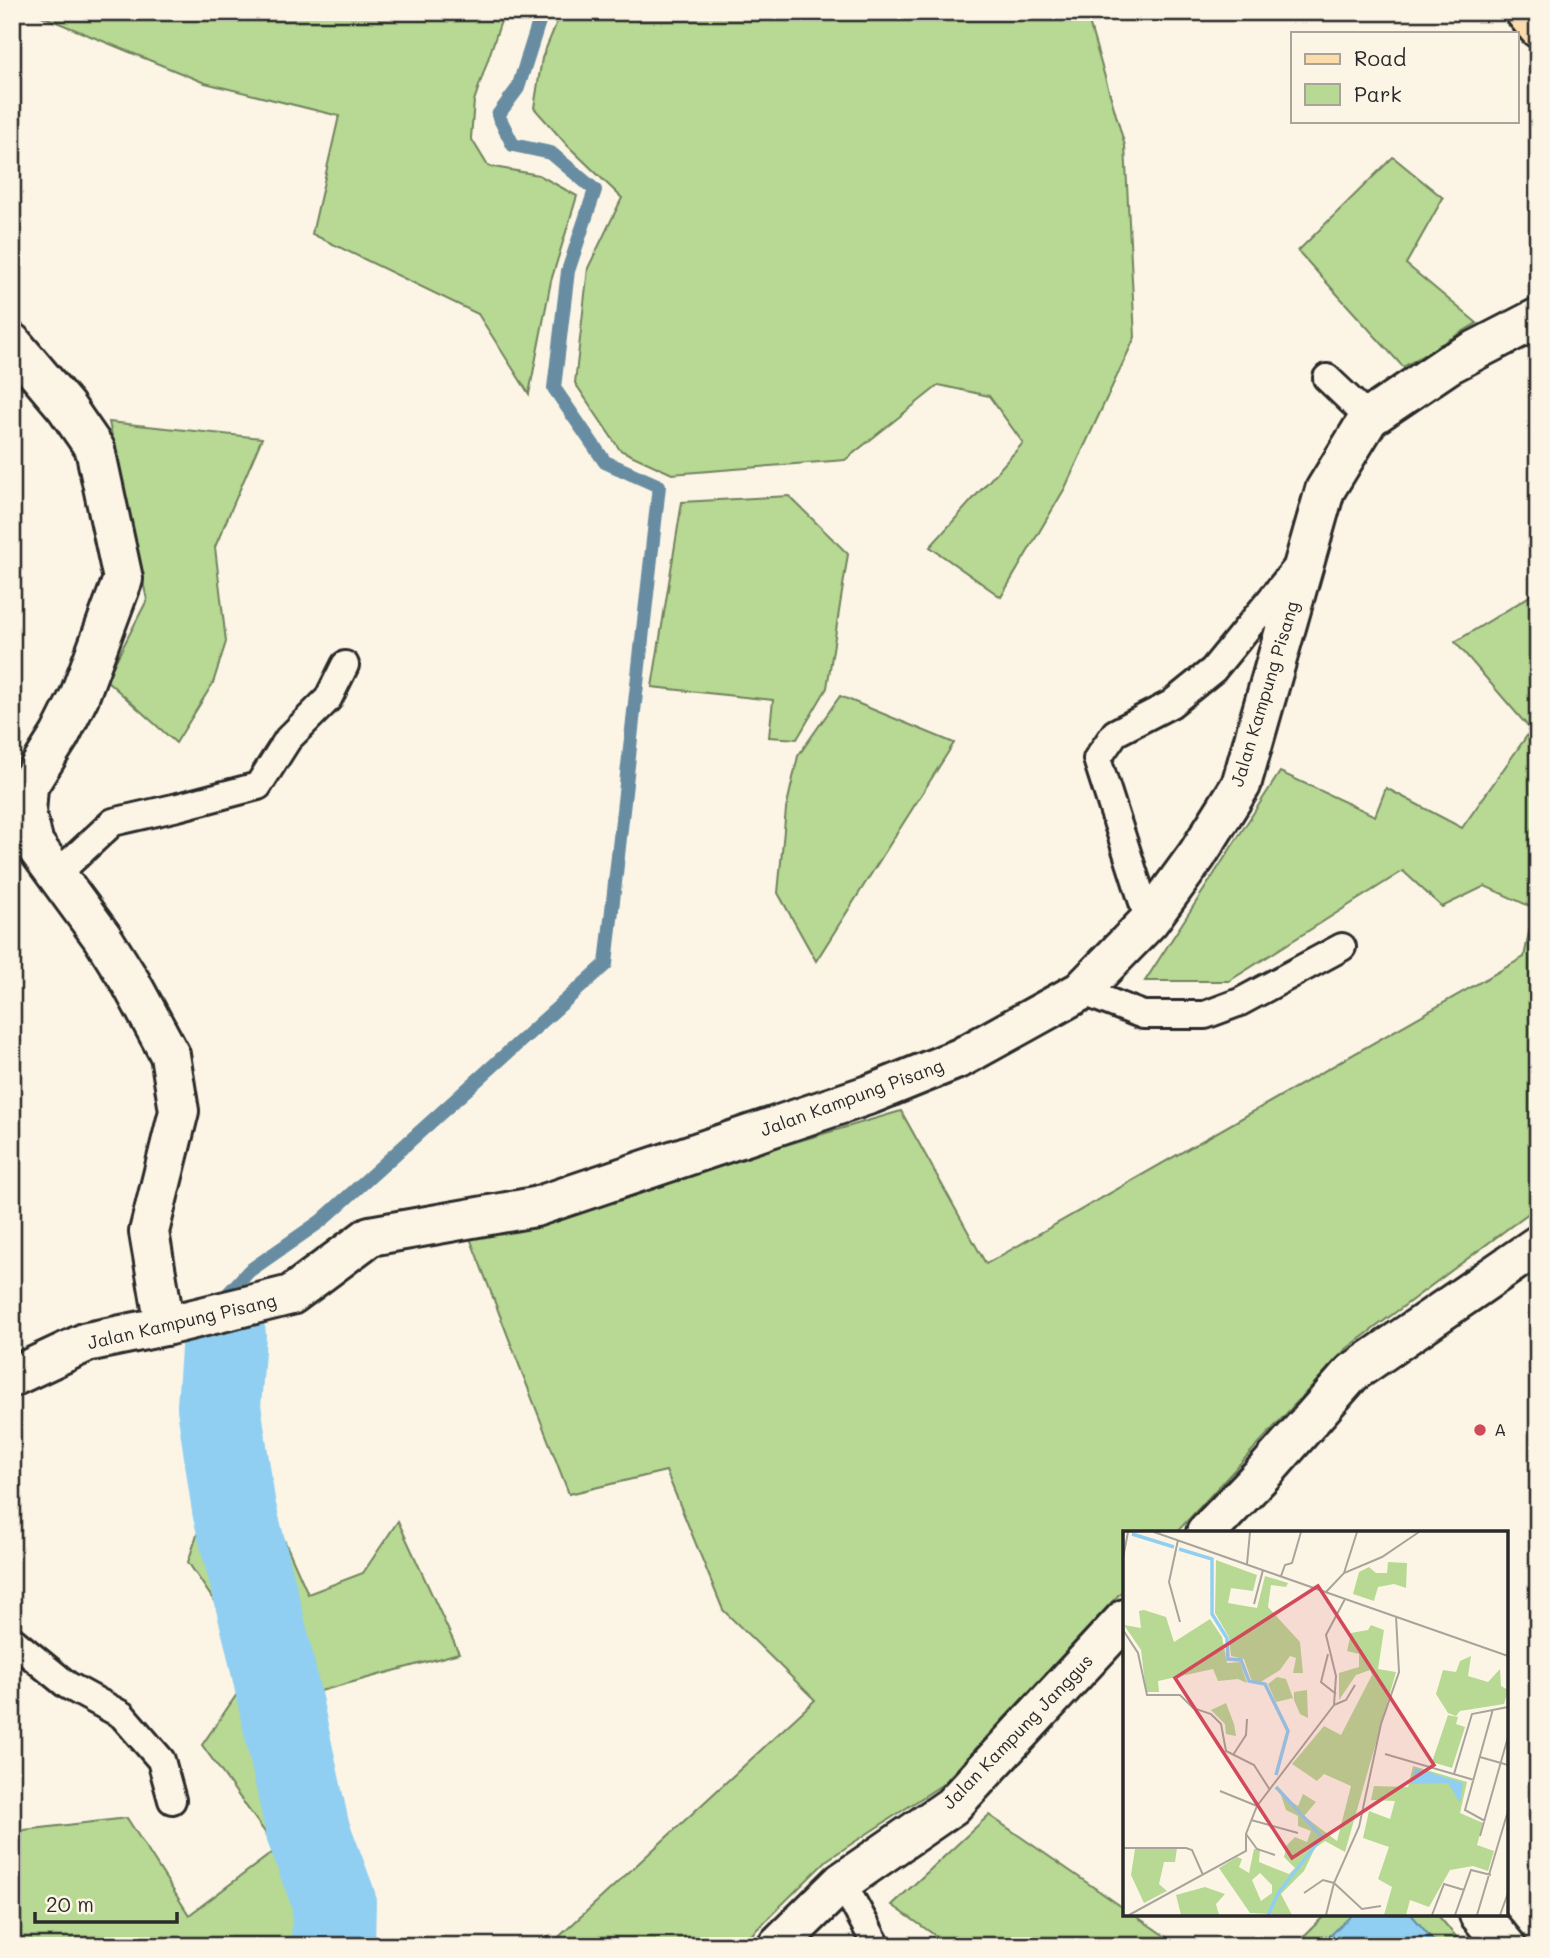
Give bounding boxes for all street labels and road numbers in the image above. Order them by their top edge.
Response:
street label: Jalan Kampung Pisang [1224,598,1304,790]
street label: Jalan Kampung Pisang [757,1053,946,1141]
street label: Jalan Kampung Pisang [85,1288,279,1354]
street label: Jalan Kampung Janggus [937,1649,1098,1814]

